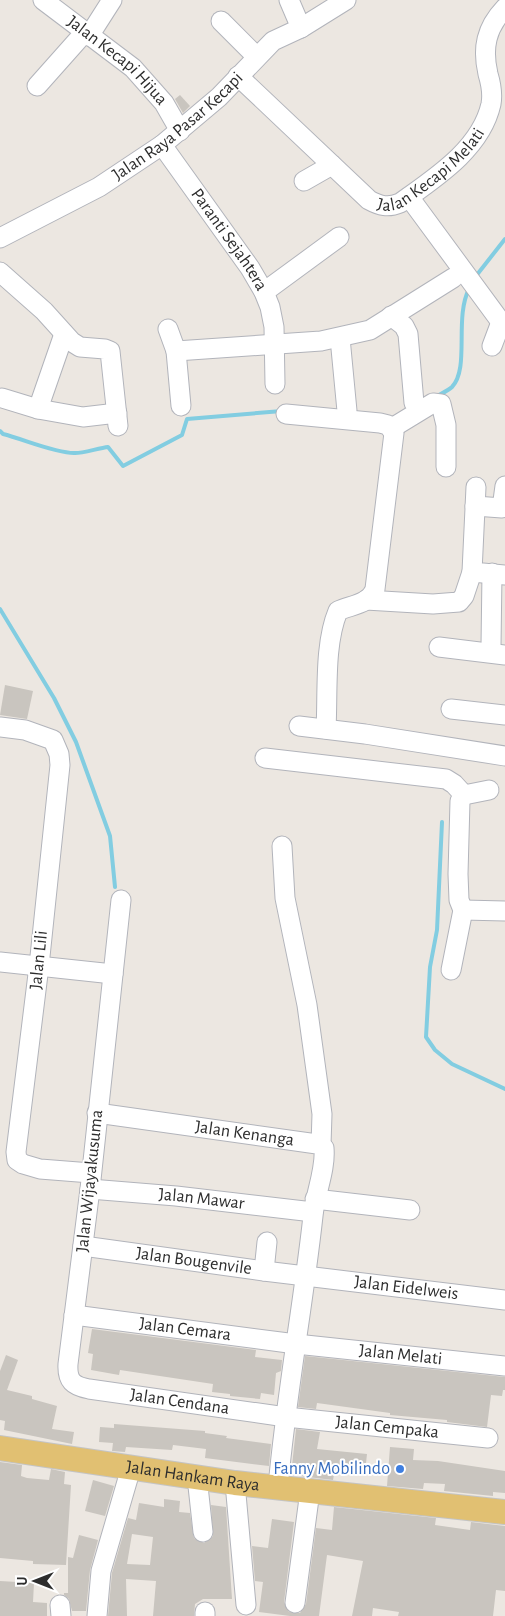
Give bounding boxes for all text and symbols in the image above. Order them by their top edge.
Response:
street label: Jalan Kecapi Hijua [64,12,171,109]
street label: Jalan Raya Pasar Kecapi [109,69,247,184]
street label: Jalan Kecapi Melati [375,125,488,215]
street label: Paranti Sejahtera [187,185,270,294]
street label: Jalan Lili [27,930,51,990]
street label: Jalan Wijayakusuma [74,1109,106,1253]
street label: Jalan Kenanga [194,1118,295,1150]
street label: Jalan Mawar [158,1186,246,1213]
street label: Jalan Bougenvile [135,1244,253,1278]
street label: Jalan Eidelweis [353,1273,459,1303]
street label: Jalan Cemara [138,1315,232,1344]
street label: Jalan Melati [358,1342,443,1368]
street label: Jalan Cendana [129,1386,231,1418]
street label: Jalan Cempaka [335,1413,440,1442]
street label: Jalan Hankam Raya [125,1458,261,1495]
place label: Fanny Mobilindo [273,1460,390,1478]
marker: Fanny Mobilindo [394,1463,406,1475]
north arrow [10,1556,60,1606]
text: U [16,1576,30,1585]

